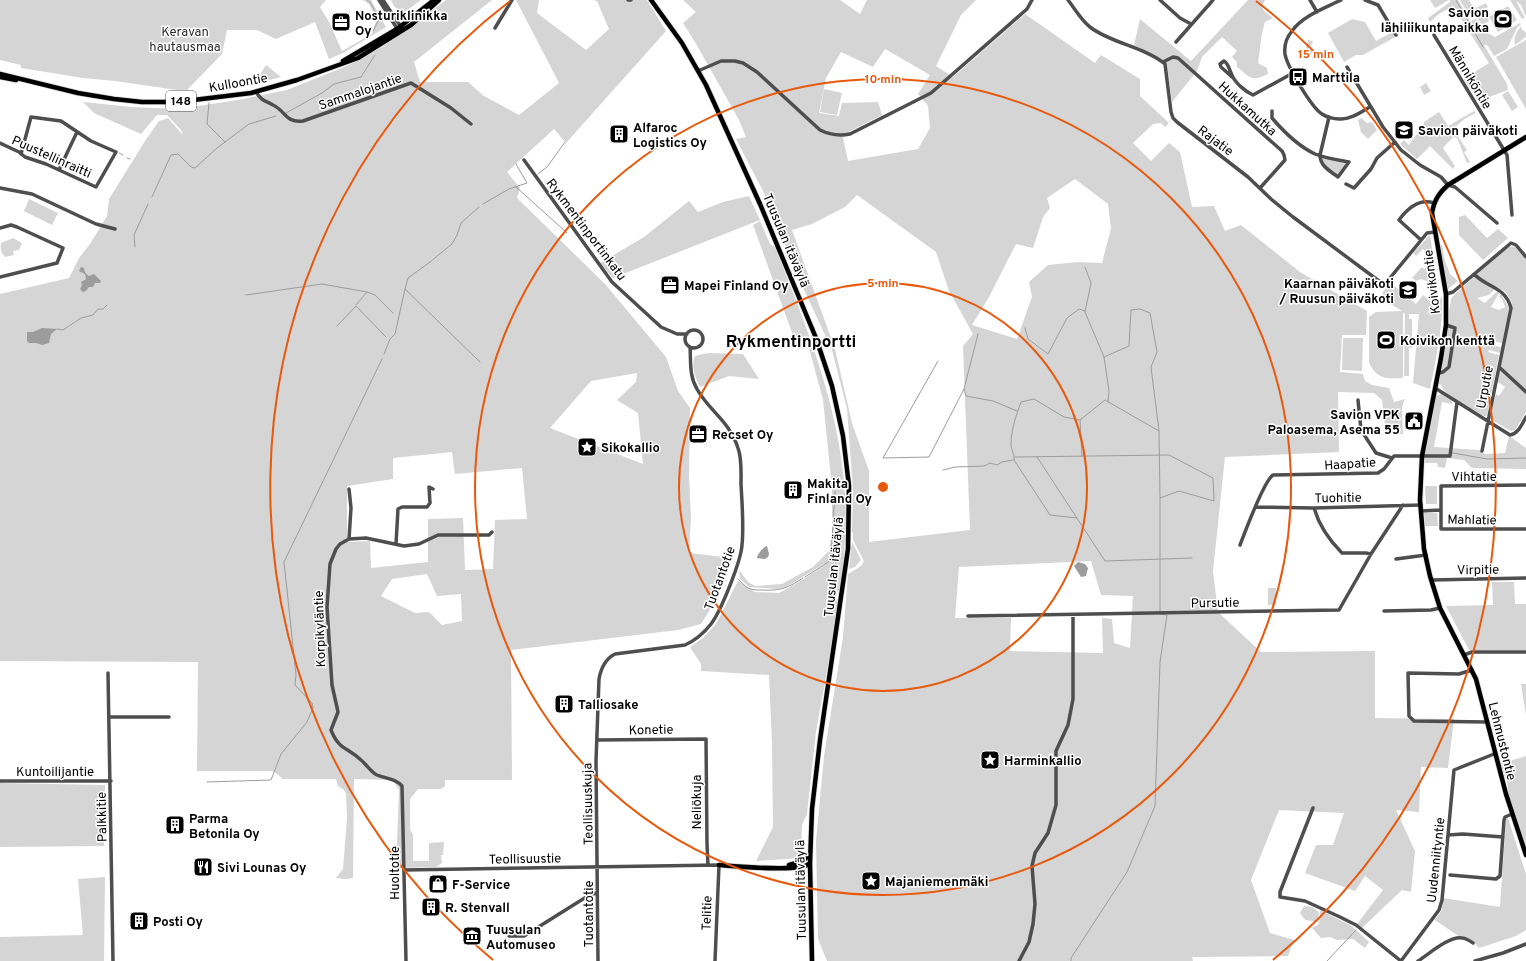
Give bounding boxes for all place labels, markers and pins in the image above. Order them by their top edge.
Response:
place label: Savion lähiliikuntapaikka [1381,6,1489,37]
sports icon: Savion lähiliikuntapaikka [1492,8,1514,30]
place label: Nosturiklinikka Oy [355,9,448,40]
office icon: Nosturiklinikka Oy [330,11,352,33]
bus stop icon: Marttila [1287,66,1309,88]
place label: Marttila [1312,71,1360,87]
school or university icon: Savion päiväkoti [1393,119,1415,141]
place label: Alfaroc Logistics Oy [633,121,707,152]
building icon: Alfaroc Logistics Oy [608,123,630,145]
place label: Savion päiväkoti [1418,124,1518,140]
office icon: Mapei Finland Oy [659,274,681,296]
place label: Kaarnan päiväkoti / Ruusun päiväkoti [1278,277,1394,308]
place label: Mapei Finland Oy [684,279,789,295]
school or university icon: Kaarnan päiväkoti / Ruusun päiväkoti [1397,279,1419,301]
sports icon: Koivikon kenttä [1375,329,1397,351]
place label: Koivikon kenttä [1400,334,1495,350]
place label: Savion VPK Paloasema, Asema 55 [1267,408,1400,439]
public building icon: Savion VPK Paloasema, Asema 55 [1403,410,1425,432]
office icon: Recset Oy [687,423,709,445]
place label: Recset Oy [712,428,774,444]
place icon: Sikokallio [576,436,598,458]
place label: Sikokallio [601,441,660,457]
place label: Makita Finland Oy [807,477,873,508]
building icon: Makita Finland Oy [782,479,804,501]
centre of rings [876,480,890,494]
building icon: Talliosake [553,693,575,715]
place label: Talliosake [578,698,638,714]
place icon: Harminkallio [979,749,1001,771]
place label: Harminkallio [1004,754,1082,770]
place label: Parma Betonila Oy [189,812,260,843]
building icon: Parma Betonila Oy [164,814,186,836]
restaurant icon: Sivi Lounas Oy [192,856,214,878]
place label: Sivi Lounas Oy [217,861,307,877]
place icon: Majaniemenmäki [860,870,882,892]
shop icon: F-Service [427,873,449,895]
place label: Majaniemenmäki [885,875,989,891]
place label: F-Service [452,878,510,894]
building icon: R. Stenvall [420,896,442,918]
place label: R. Stenvall [445,901,510,917]
building icon: Posti Oy [128,910,150,932]
place label: Posti Oy [153,915,203,931]
place label: Tuusulan Automuseo [486,923,556,954]
museum icon: Tuusulan Automuseo [461,925,483,947]

